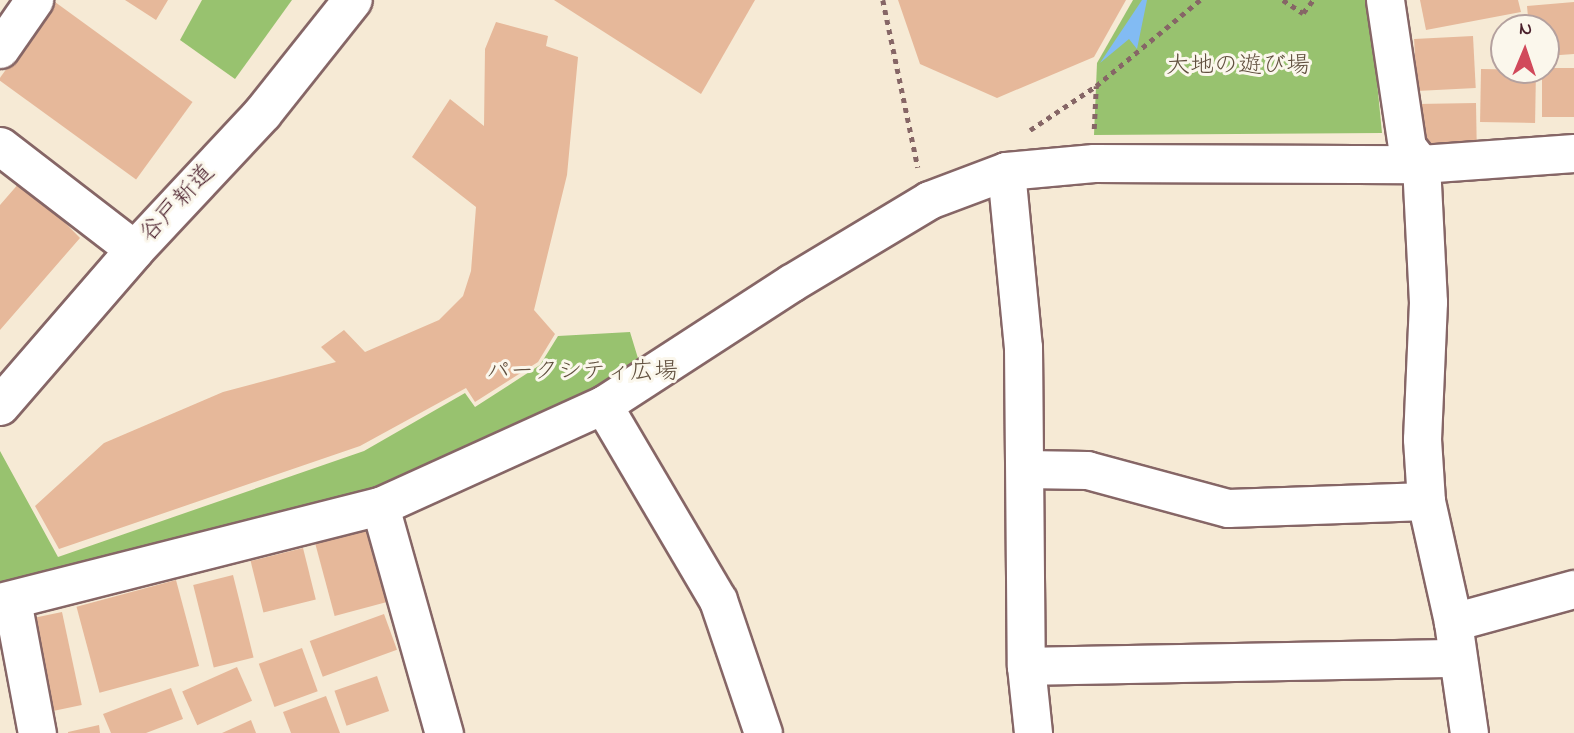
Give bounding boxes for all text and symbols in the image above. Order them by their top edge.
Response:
north arrow [1490,14,1560,84]
text: N [1519,16,1533,43]
park label: 大地の遊び場 [1166,53,1310,81]
street label: 谷戸新道 [135,159,221,249]
park label: パークシティ広場 [486,359,678,387]

